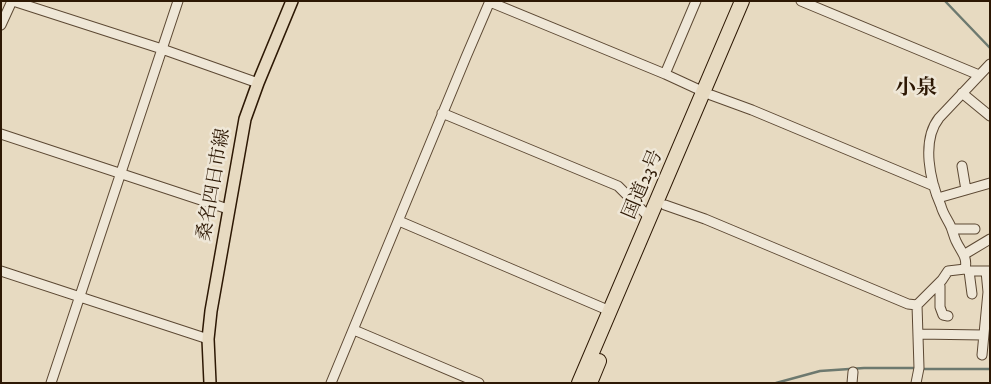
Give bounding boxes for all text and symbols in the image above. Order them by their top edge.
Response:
district label: 小泉 [895,77,937,103]
street label: 桑名四日市線 [194,127,236,243]
street label: 国道23号 [619,147,669,223]

